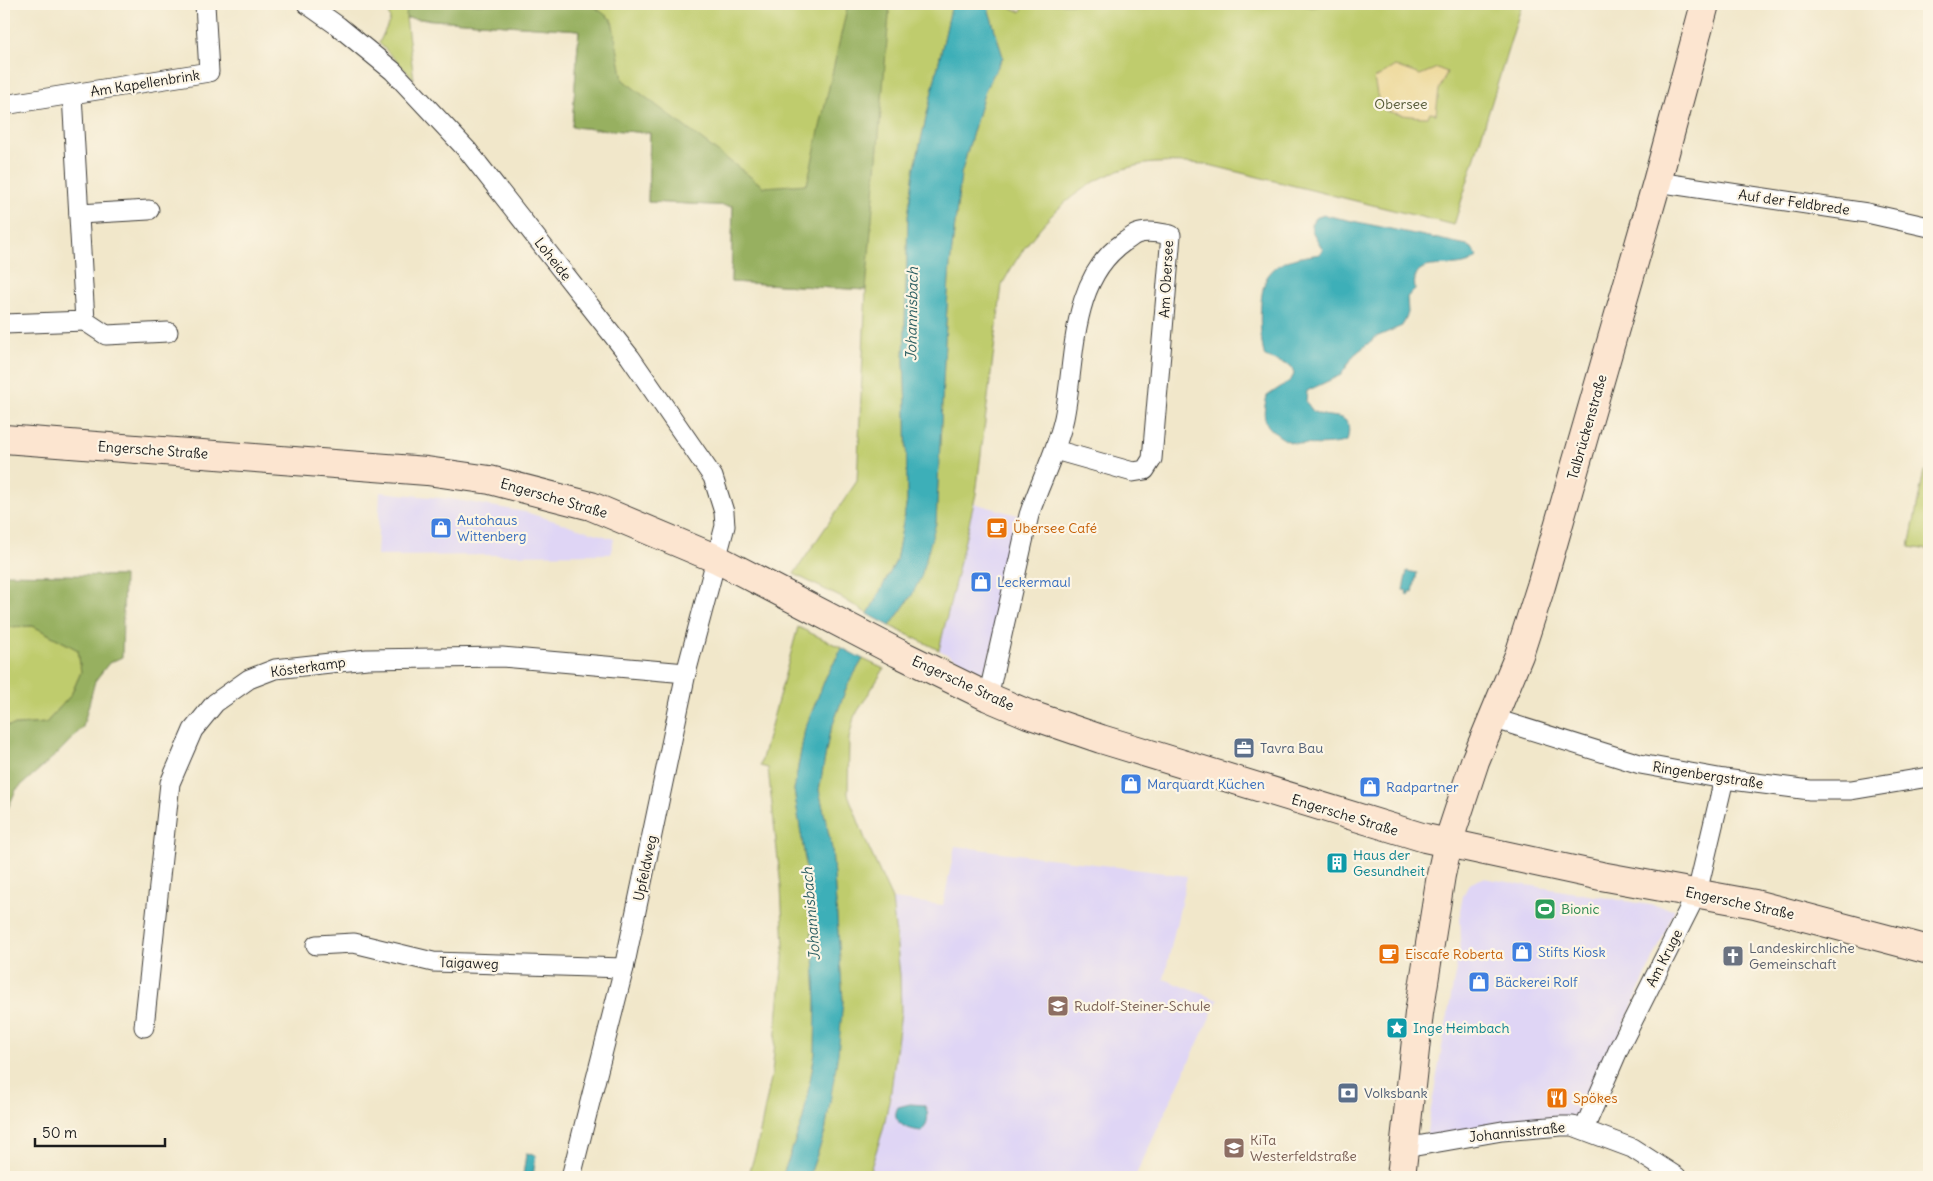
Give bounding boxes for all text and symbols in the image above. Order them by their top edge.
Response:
street label: Am Kapellenbrink [89,65,201,101]
park label: Obersee [1374,95,1428,113]
street label: Auf der Feldbrede [1737,185,1851,219]
street label: Loheide [531,234,575,284]
street label: Am Obersee [1155,240,1177,318]
water label: Johannisbach [901,267,922,361]
street label: Talbrückenstraße [1563,372,1611,482]
street label: Engersche Straße [97,437,209,463]
street label: Engersche Straße [498,474,610,522]
place label: Autohaus Wittenberg [457,511,526,545]
shop icon: Autohaus Wittenberg [429,516,453,540]
cafe icon: Übersee Café [985,516,1009,540]
place label: Übersee Café [1013,519,1097,537]
shop icon: Leckermaul [969,570,993,594]
place label: Leckermaul [997,573,1071,591]
street label: Engersche Straße [909,651,1017,715]
street label: Kösterkamp [269,653,347,681]
office icon: Tavra Bau [1232,736,1256,760]
place label: Tavra Bau [1260,739,1323,757]
street label: Ringenbergstraße [1651,757,1765,793]
shop icon: Marquardt Küchen [1119,772,1143,796]
place label: Marquardt Küchen [1147,775,1265,793]
shop icon: Radpartner [1358,775,1382,799]
place label: Radpartner [1386,778,1459,796]
street label: Engersche Straße [1289,790,1401,840]
street label: Upfeldweg [629,833,661,903]
place label: Haus der Gesundheit [1353,846,1425,880]
building icon: Haus der Gesundheit [1325,851,1349,875]
water label: Johannisbach [797,866,824,962]
street label: Engersche Straße [1684,883,1796,923]
sports icon: Bionic [1533,897,1557,921]
place label: Bionic [1561,900,1600,918]
street label: Am Kruge [1642,926,1686,990]
place label: Landeskirchliche Gemeinschaft [1749,939,1855,973]
shop icon: Stifts Kiosk [1510,940,1534,964]
cafe icon: Eiscafe Roberta [1377,942,1401,966]
place label: Stifts Kiosk [1538,943,1606,961]
church icon: Landeskirchliche Gemeinschaft [1721,944,1745,968]
place label: Eiscafe Roberta [1405,945,1503,963]
street label: Taigaweg [439,953,499,973]
shop icon: Bäckerei Rolf [1467,970,1491,994]
place label: Bäckerei Rolf [1495,973,1578,991]
school or university icon: Rudolf-Steiner-Schule [1046,994,1070,1018]
place label: Rudolf-Steiner-Schule [1074,997,1211,1015]
place icon: Inge Heimbach [1385,1016,1409,1040]
place label: Inge Heimbach [1413,1019,1510,1037]
bank icon: Volksbank [1336,1081,1360,1105]
place label: Volksbank [1364,1084,1428,1102]
restaurant icon: Spökes [1545,1086,1569,1110]
place label: Spökes [1573,1089,1618,1107]
scale bar [35,1116,165,1148]
street label: Johannisstraße [1468,1118,1566,1146]
text: 50 m [42,1123,77,1142]
place label: KiTa Westerfeldstraße [1250,1131,1357,1165]
school or university icon: KiTa Westerfeldstraße [1222,1136,1246,1160]

